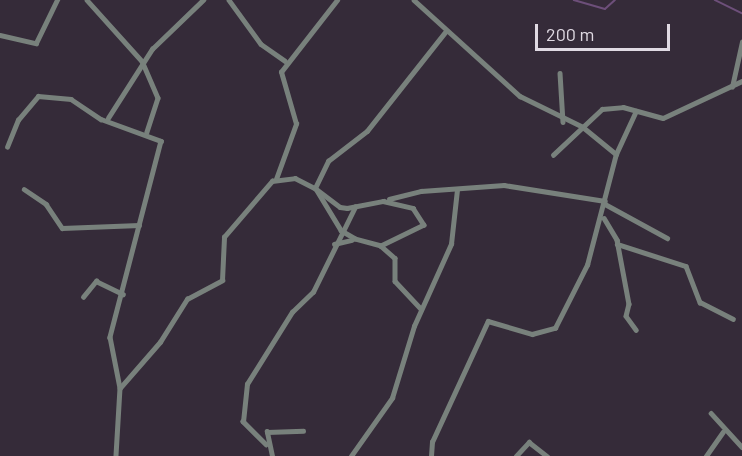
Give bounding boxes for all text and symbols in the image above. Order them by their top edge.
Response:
scale bar [538,12,673,50]
text: 200 m [546,23,594,45]

